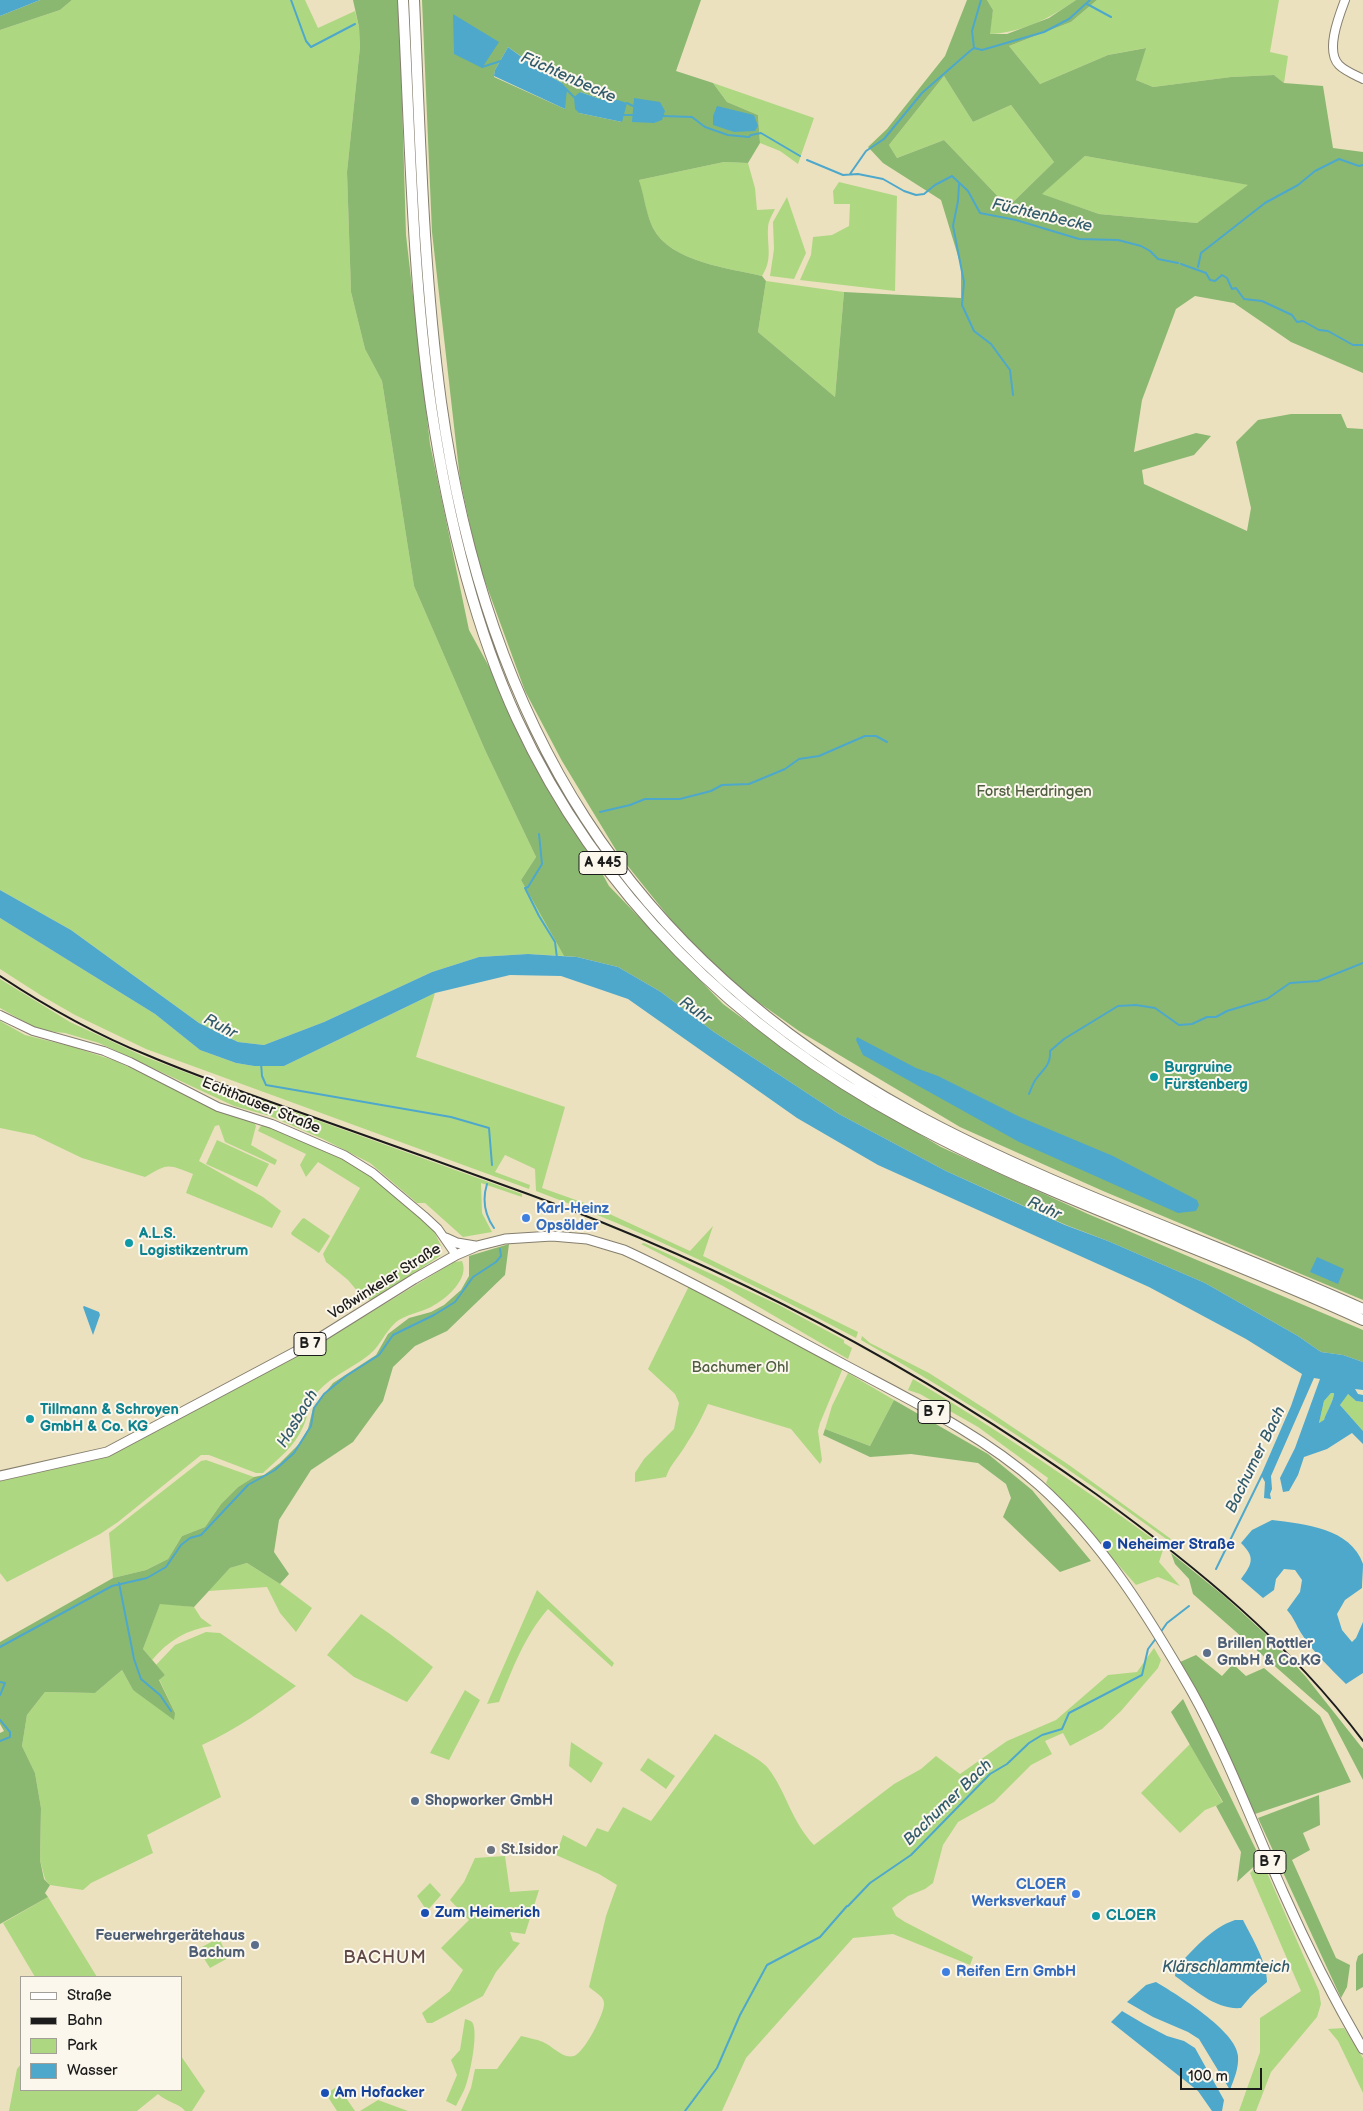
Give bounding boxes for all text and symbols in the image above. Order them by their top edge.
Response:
water label: Füchtenbecke [517,48,619,108]
water label: Füchtenbecke [990,195,1094,237]
park label: Forst Herdringen [976,783,1092,801]
road number: A 445 [579,851,627,874]
water label: Ruhr [675,993,715,1029]
water label: Ruhr [200,1010,240,1044]
place label: Burgruine Fürstenberg [1164,1059,1248,1094]
marker: Burgruine Fürstenberg [1148,1071,1160,1083]
street label: Echthauser Straße [199,1074,323,1138]
water label: Ruhr [1024,1193,1064,1225]
place label: Karl-Heinz Opsölder [536,1200,609,1235]
marker: Karl-Heinz Opsölder [520,1212,532,1224]
place label: A.L.S. Logistikzentrum [139,1225,248,1260]
marker: A.L.S. Logistikzentrum [123,1237,135,1249]
street label: Voßwinkeler Straße [325,1240,445,1324]
road number: B 7 [294,1332,326,1356]
park label: Bachumer Ohl [691,1359,789,1377]
water label: Hasbach [273,1387,323,1451]
road number: B 7 [918,1400,950,1424]
place label: Tillmann & Schroyen GmbH & Co. KG [40,1401,179,1436]
water label: Bachumer Bach [1222,1404,1290,1516]
marker: Tillmann & Schroyen GmbH & Co. KG [24,1413,36,1425]
place label: Neheimer Straße [1117,1536,1235,1554]
marker: Neheimer Straße [1101,1539,1113,1551]
place label: Brillen Rottler GmbH & Co.KG [1217,1635,1321,1670]
marker: Brillen Rottler GmbH & Co.KG [1201,1647,1213,1659]
water label: Bachumer Bach [900,1756,996,1850]
place label: Shopworker GmbH [425,1792,553,1810]
marker: Shopworker GmbH [409,1795,421,1807]
place label: St.Isidor [501,1841,558,1859]
marker: St.Isidor [485,1844,497,1856]
road number: B 7 [1254,1850,1286,1874]
place label: CLOER Werksverkauf [971,1876,1066,1911]
marker: CLOER Werksverkauf [1070,1888,1082,1900]
place label: Zum Heimerich [435,1904,540,1922]
marker: Zum Heimerich [419,1907,431,1919]
place label: CLOER [1106,1907,1156,1925]
marker: CLOER [1090,1910,1102,1922]
place label: Feuerwehrgerätehaus Bachum [95,1927,245,1962]
marker: Feuerwehrgerätehaus Bachum [249,1939,261,1951]
district label: BACHUM [343,1947,427,1969]
water label: Klärschlammteich [1162,1958,1290,1978]
place label: Reifen Ern GmbH [956,1963,1076,1981]
marker: Reifen Ern GmbH [940,1966,952,1978]
legend [20,1976,182,2091]
text: Straße [67,1986,112,2005]
text: Bahn [67,2011,103,2030]
text: Park [67,2036,97,2055]
scale bar [1183,2058,1266,2090]
text: Wasser [67,2061,117,2080]
text: 100 m [1188,2067,1228,2086]
place label: Am Hofacker [335,2084,424,2102]
marker: Am Hofacker [319,2087,331,2099]

